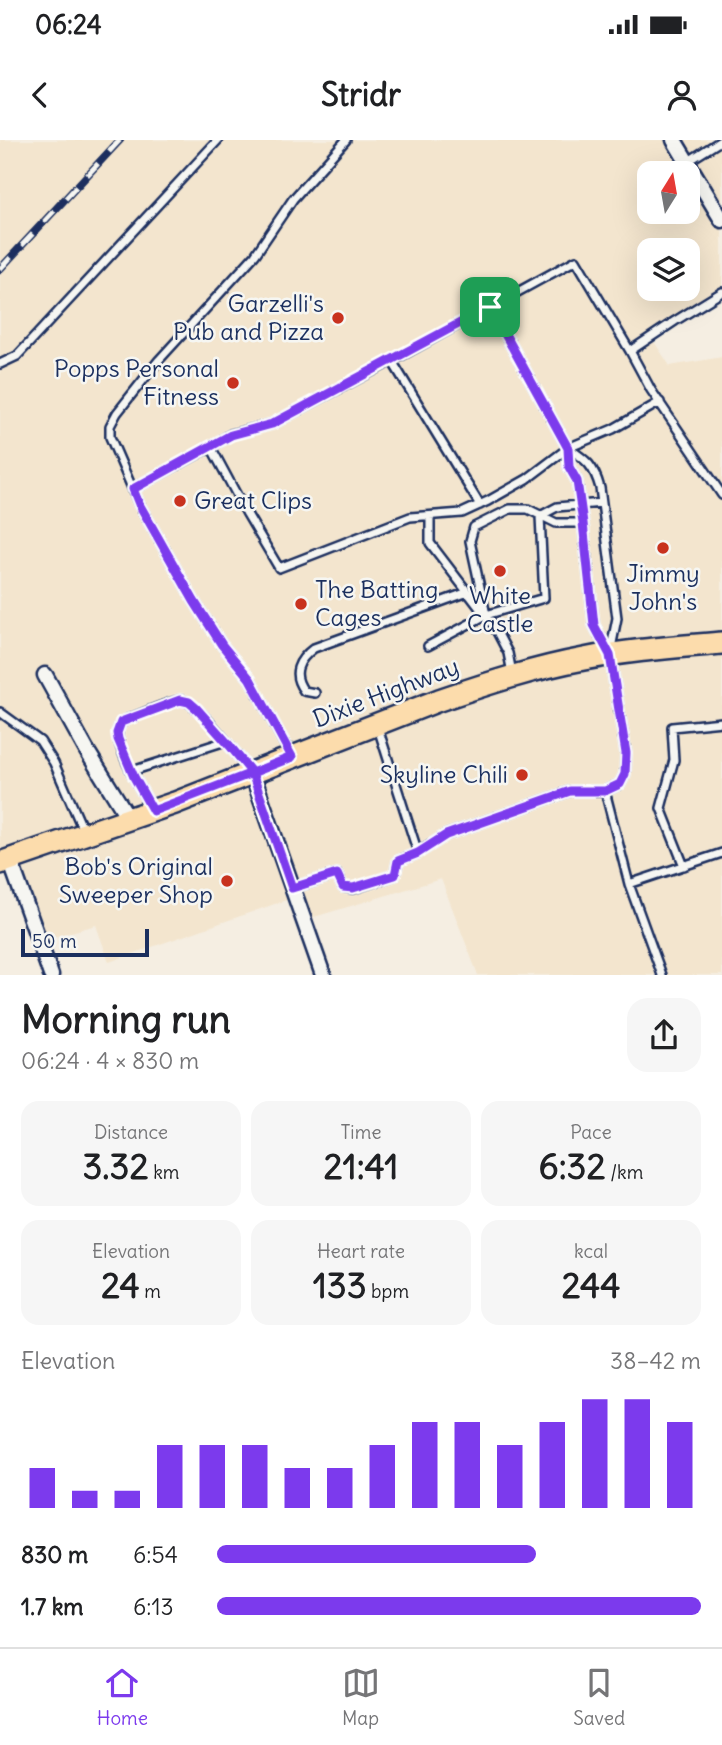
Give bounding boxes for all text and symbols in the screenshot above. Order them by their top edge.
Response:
text: 06:24 [35,8,102,41]
text: Stridr [321,74,401,115]
icon: back [21,76,59,114]
icon: person [663,76,701,114]
north arrow [637,161,700,224]
map controls [637,161,700,301]
button: layers [637,238,700,301]
pin [460,277,520,337]
place label: Garzelli's Pub and Pizza [173,288,324,346]
icon: arrive [471,288,509,326]
marker: Garzelli's Pub and Pizza [330,310,346,326]
place label: Popps Personal Fitness [54,353,219,411]
marker: Popps Personal Fitness [225,375,241,391]
place label: Great Clips [194,485,312,515]
marker: Great Clips [172,493,188,509]
marker: Jimmy John's [655,540,671,556]
place label: Jimmy John's [626,558,700,616]
marker: White Castle [492,563,508,579]
place label: The Batting Cages [315,574,438,632]
place label: White Castle [467,580,533,638]
marker: The Batting Cages [293,596,309,612]
street label: Dixie Highway [308,650,463,734]
place label: Skyline Chili [380,759,508,789]
marker: Skyline Chili [514,767,530,783]
place label: Bob's Original Sweeper Shop [59,851,213,909]
marker: Bob's Original Sweeper Shop [219,873,235,889]
scale bar [21,926,149,958]
text: 50 m [32,929,77,953]
text: Morning run [21,996,231,1043]
button: share [627,998,701,1072]
text: 06:24 · 4 × 830 m [21,1046,199,1075]
text: Distance [94,1120,168,1144]
text: Time [340,1120,382,1144]
text: Pace [570,1120,612,1144]
text: 3.32 [82,1144,149,1188]
text: 21:41 [324,1144,398,1188]
text: 6:32 [539,1144,606,1188]
text: km [149,1160,180,1184]
text: /km [606,1160,643,1184]
text: Elevation [92,1239,170,1263]
text: Heart rate [317,1239,405,1263]
text: kcal [574,1239,608,1263]
text: 24 [101,1263,140,1307]
text: 133 [313,1263,367,1307]
text: 244 [561,1263,621,1307]
text: m [140,1279,161,1303]
text: bpm [367,1279,409,1303]
text: Elevation [21,1346,115,1375]
text: 38–42 m [610,1346,701,1375]
text: 830 m [21,1540,88,1569]
text: 6:54 [133,1540,178,1569]
text: 1.7 km [21,1592,84,1621]
text: 6:13 [133,1592,174,1621]
tab: Home [97,1664,148,1730]
tab: Map [342,1664,380,1730]
tab: Saved [573,1664,625,1730]

